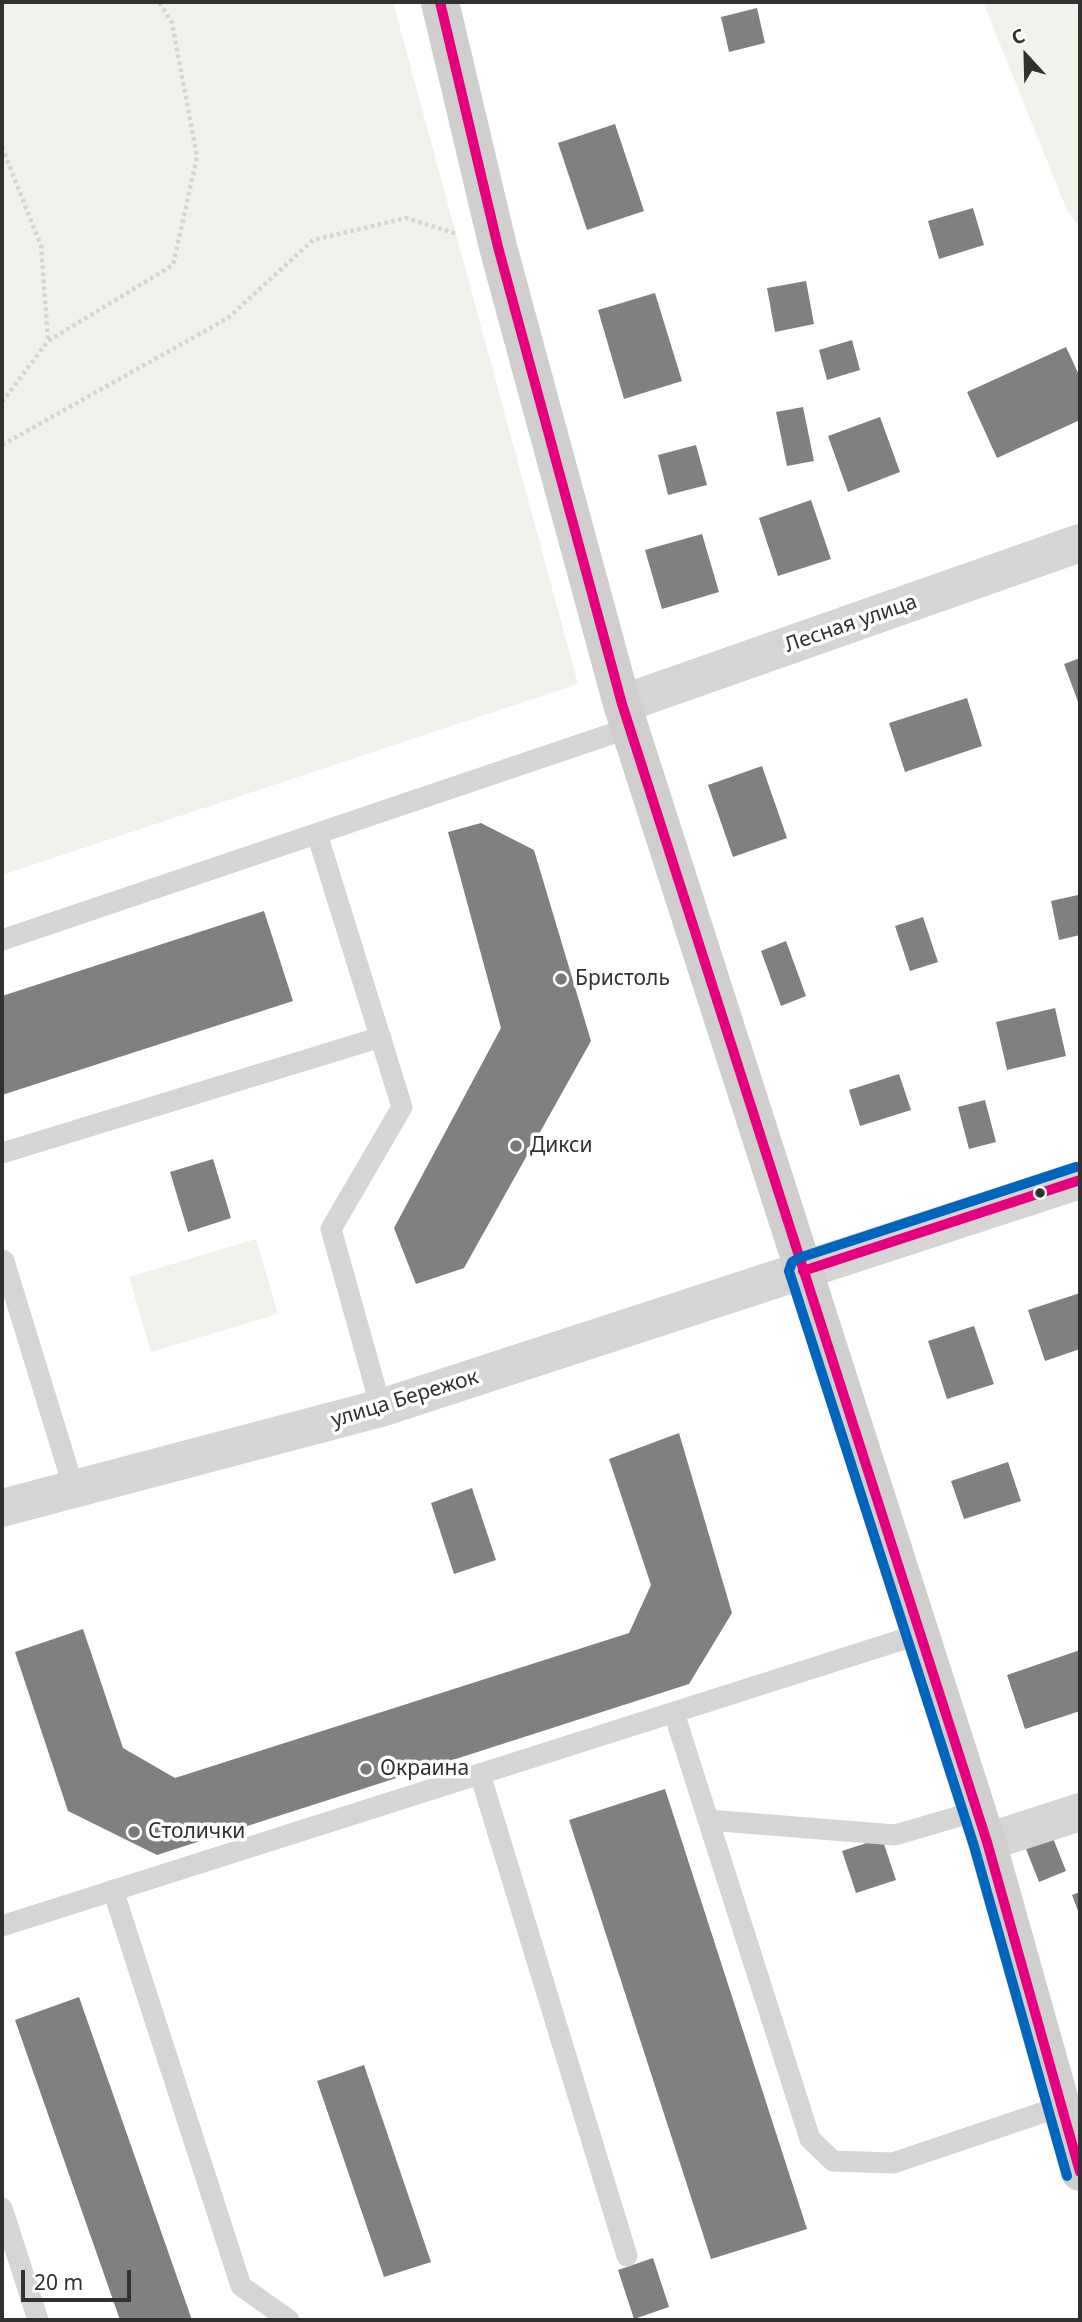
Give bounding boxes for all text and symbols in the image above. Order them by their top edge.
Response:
north arrow [991,21,1061,91]
text: С [1008,22,1029,51]
street label: Лесная улица [782,590,920,658]
place label: Бристоль [575,966,670,992]
marker: Бристоль [553,971,569,987]
place label: Дикси [530,1133,592,1159]
marker: Дикси [508,1138,524,1154]
unlabelled marker [1033,1186,1047,1200]
street label: улица Бережок [328,1365,482,1433]
place label: Окраина [380,1756,469,1782]
marker: Окраина [358,1761,374,1777]
place label: Столички [148,1819,245,1845]
marker: Столички [126,1824,142,1840]
scale bar [24,2256,135,2300]
text: 20 m [34,2268,83,2296]

